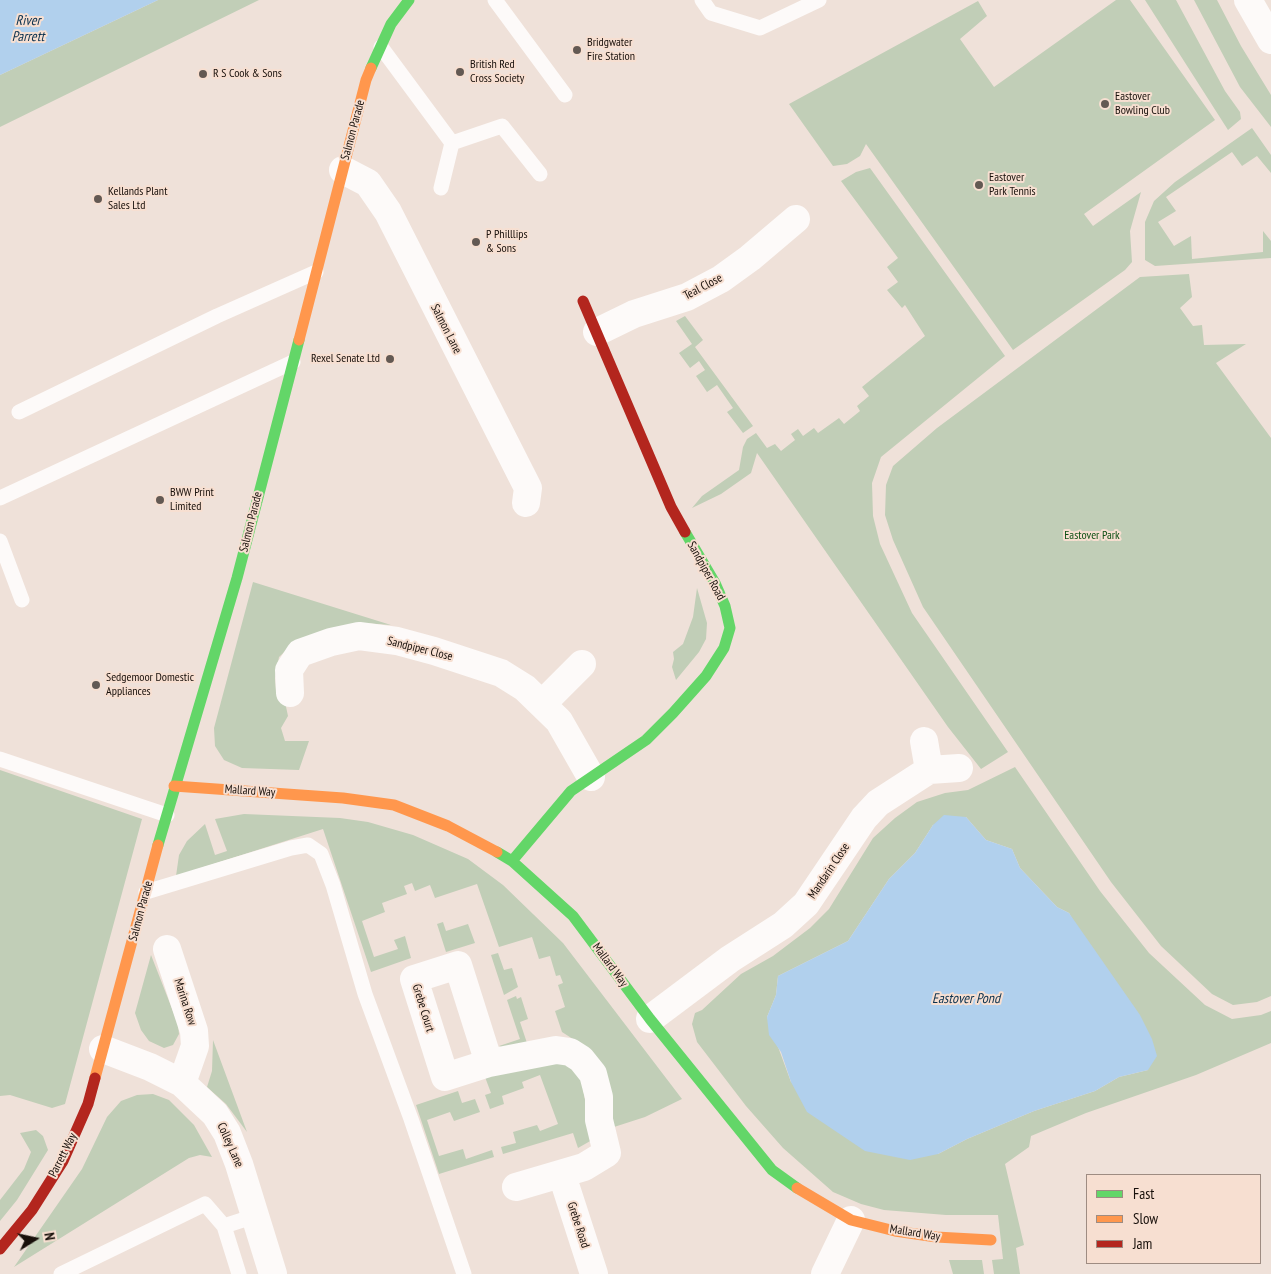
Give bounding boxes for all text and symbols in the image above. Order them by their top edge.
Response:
water label: River Parrett [12,13,44,46]
place label: Bridgwater Fire Station [587,36,635,64]
marker: Bridgwater Fire Station [571,44,583,56]
place label: British Red Cross Society [470,58,524,86]
marker: British Red Cross Society [454,66,466,78]
place label: R S Cook & Sons [213,67,282,81]
marker: R S Cook & Sons [197,68,209,80]
place label: Eastover Bowling Club [1115,90,1170,118]
street label: Salmon Parade [338,98,368,162]
marker: Eastover Bowling Club [1099,98,1111,110]
place label: Eastover Park Tennis [989,171,1036,199]
marker: Eastover Park Tennis [973,179,985,191]
place label: Kellands Plant Sales Ltd [108,185,167,213]
marker: Kellands Plant Sales Ltd [92,193,104,205]
place label: P Philllips & Sons [486,228,528,256]
marker: P Philllips & Sons [470,236,482,248]
street label: Teal Close [681,271,725,303]
street label: Salmon Lane [427,302,465,356]
place label: Rexel Senate Ltd [311,352,380,366]
marker: Rexel Senate Ltd [384,353,396,365]
place label: BWW Print Limited [170,486,214,514]
street label: Salmon Parade [237,490,265,554]
marker: BWW Print Limited [154,494,166,506]
park label: Eastover Park [1064,529,1120,543]
street label: Sandpiper Road [684,539,728,603]
street label: Sandpiper Close [386,634,454,664]
place label: Sedgemoor Domestic Appliances [106,671,194,699]
marker: Sedgemoor Domestic Appliances [90,679,102,691]
street label: Mallard Way [224,782,276,800]
street label: Mandarin Close [805,840,853,902]
street label: Salmon Parade [126,879,156,943]
street label: Mallard Way [589,940,631,990]
street label: Marina Row [171,977,199,1027]
street label: Grebe Court [409,982,437,1034]
water label: Eastover Pond [932,991,1000,1007]
street label: Colley Lane [214,1120,246,1170]
street label: Parrett Way [46,1131,80,1179]
legend [1086,1174,1261,1264]
text: Fast [1133,1184,1154,1203]
street label: Grebe Road [564,1200,592,1250]
text: Slow [1133,1209,1158,1228]
north arrow [10,1214,60,1264]
street label: Mallard Way [889,1222,941,1244]
text: N [40,1231,59,1242]
text: Jam [1133,1234,1152,1253]

